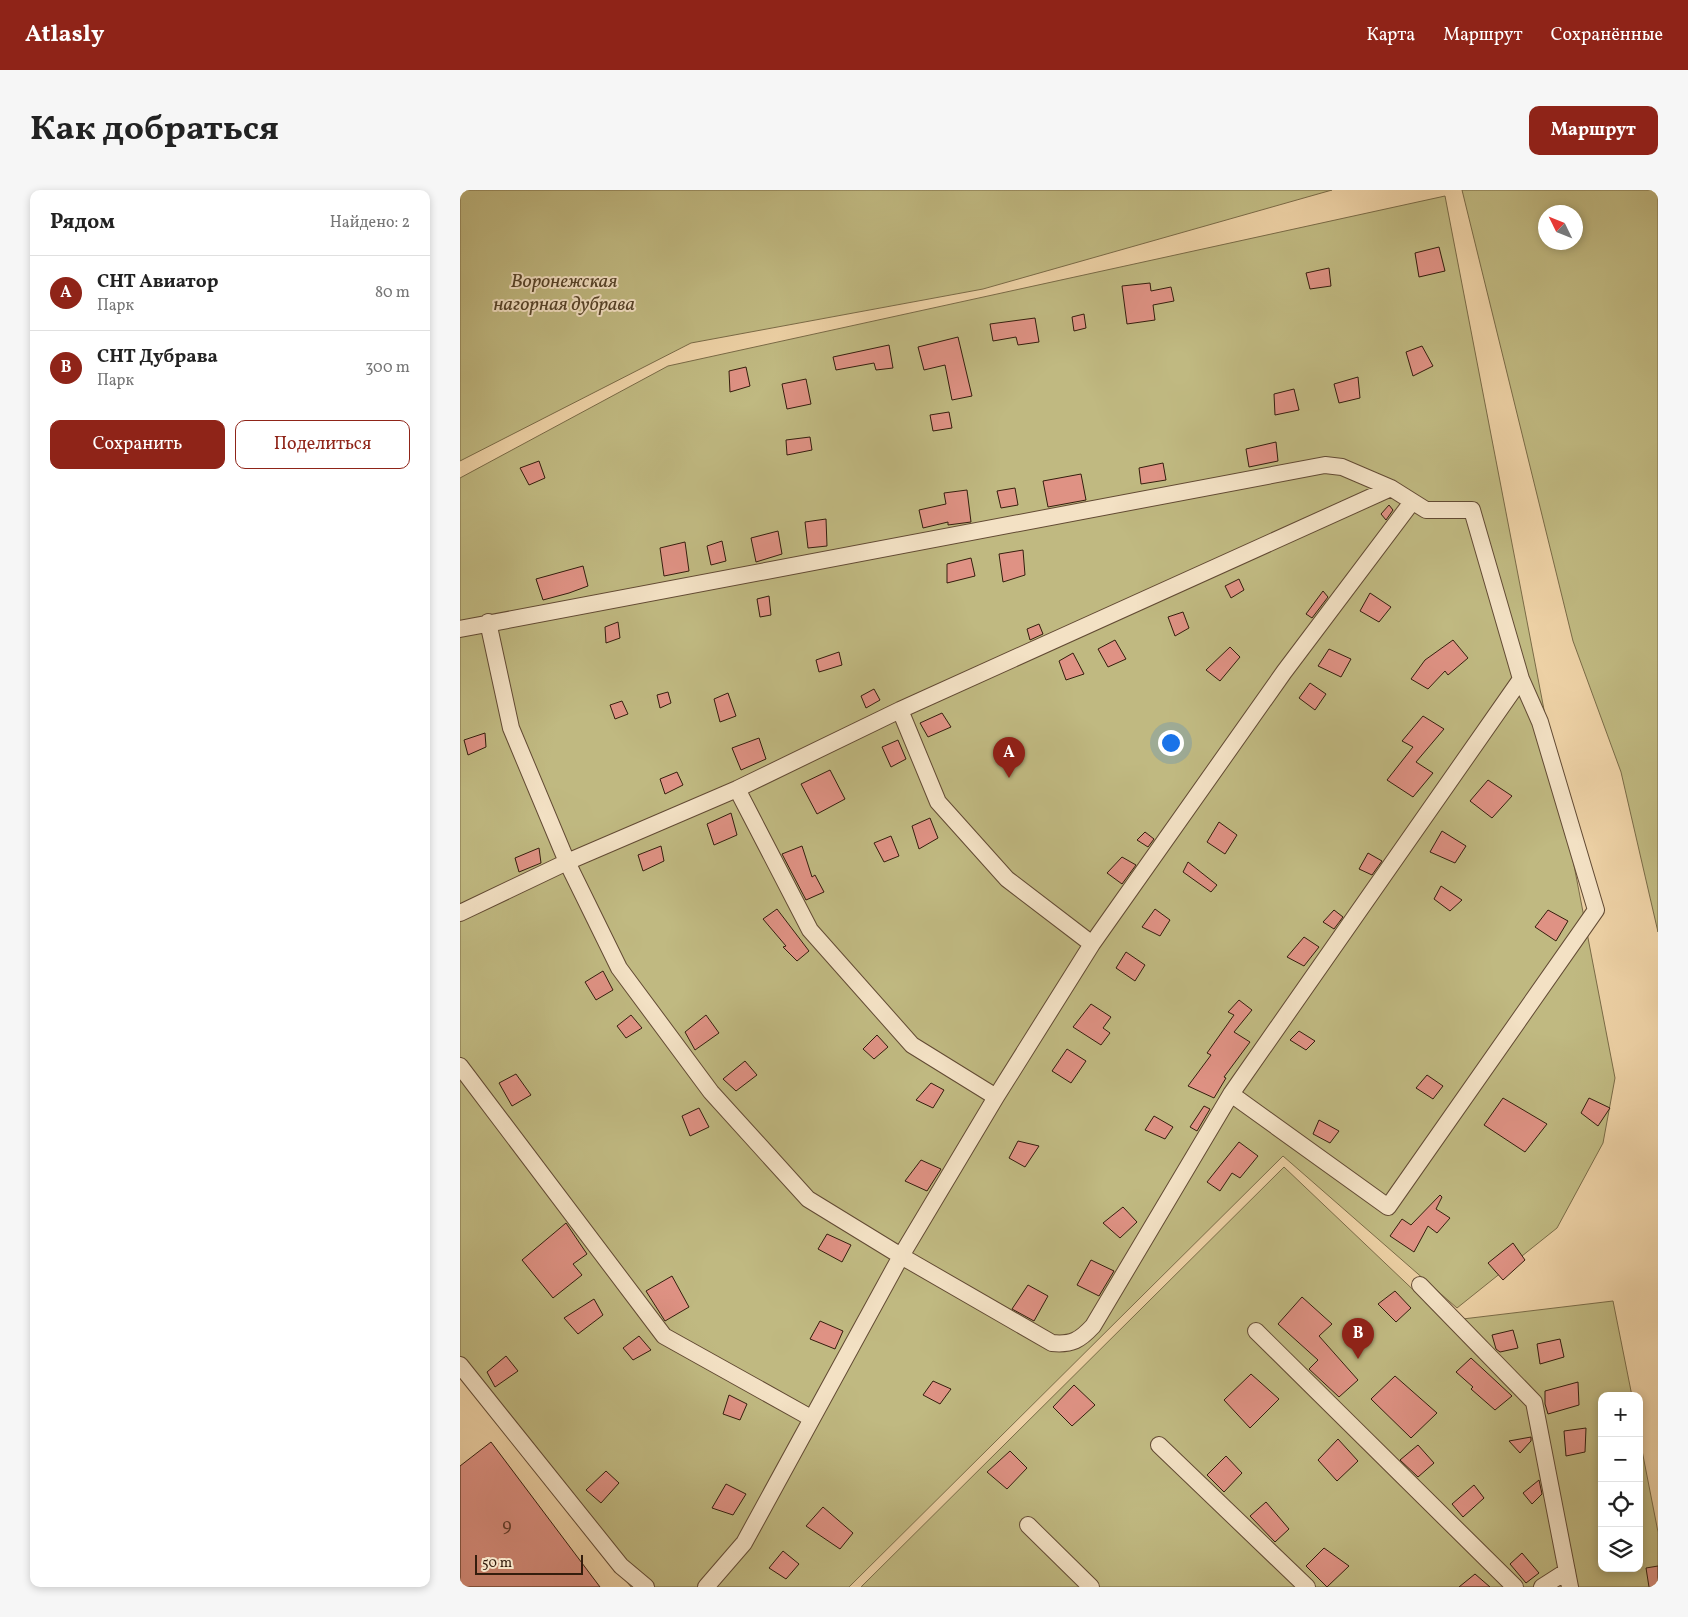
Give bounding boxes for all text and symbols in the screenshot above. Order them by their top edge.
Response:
text: Atlasly [25,18,104,52]
text: Карта [1366,23,1415,48]
text: Маршрут [1443,23,1523,48]
text: Сохранённые [1551,23,1663,48]
text: Как добраться [30,106,279,154]
button: Маршрут [1529,106,1658,155]
north arrow [1538,205,1583,250]
text: Рядом [50,208,115,237]
text: Найдено: 2 [330,212,410,234]
park label: Воронежская нагорная дубрава [493,268,635,319]
text: СНТ Авиатор [97,269,219,295]
text: A [60,282,72,304]
text: 80 m [375,282,410,304]
text: Парк [97,295,134,317]
text: СНТ Дубрава [97,344,218,370]
text: B [61,357,71,379]
text: 300 m [365,357,410,379]
text: Парк [97,370,134,392]
button: Сохранить [50,420,225,469]
button: Поделиться [235,420,410,469]
your location [1158,730,1184,756]
pin: A [993,737,1025,778]
pin: B [1342,1318,1374,1359]
map controls [1598,1392,1643,1572]
button: + [1598,1392,1643,1437]
button: − [1598,1437,1643,1482]
button: locate [1598,1482,1643,1527]
house number: 9 [502,1514,512,1539]
button: layers [1598,1527,1643,1572]
scale bar [475,1552,582,1575]
text: 50 m [482,1554,512,1573]

